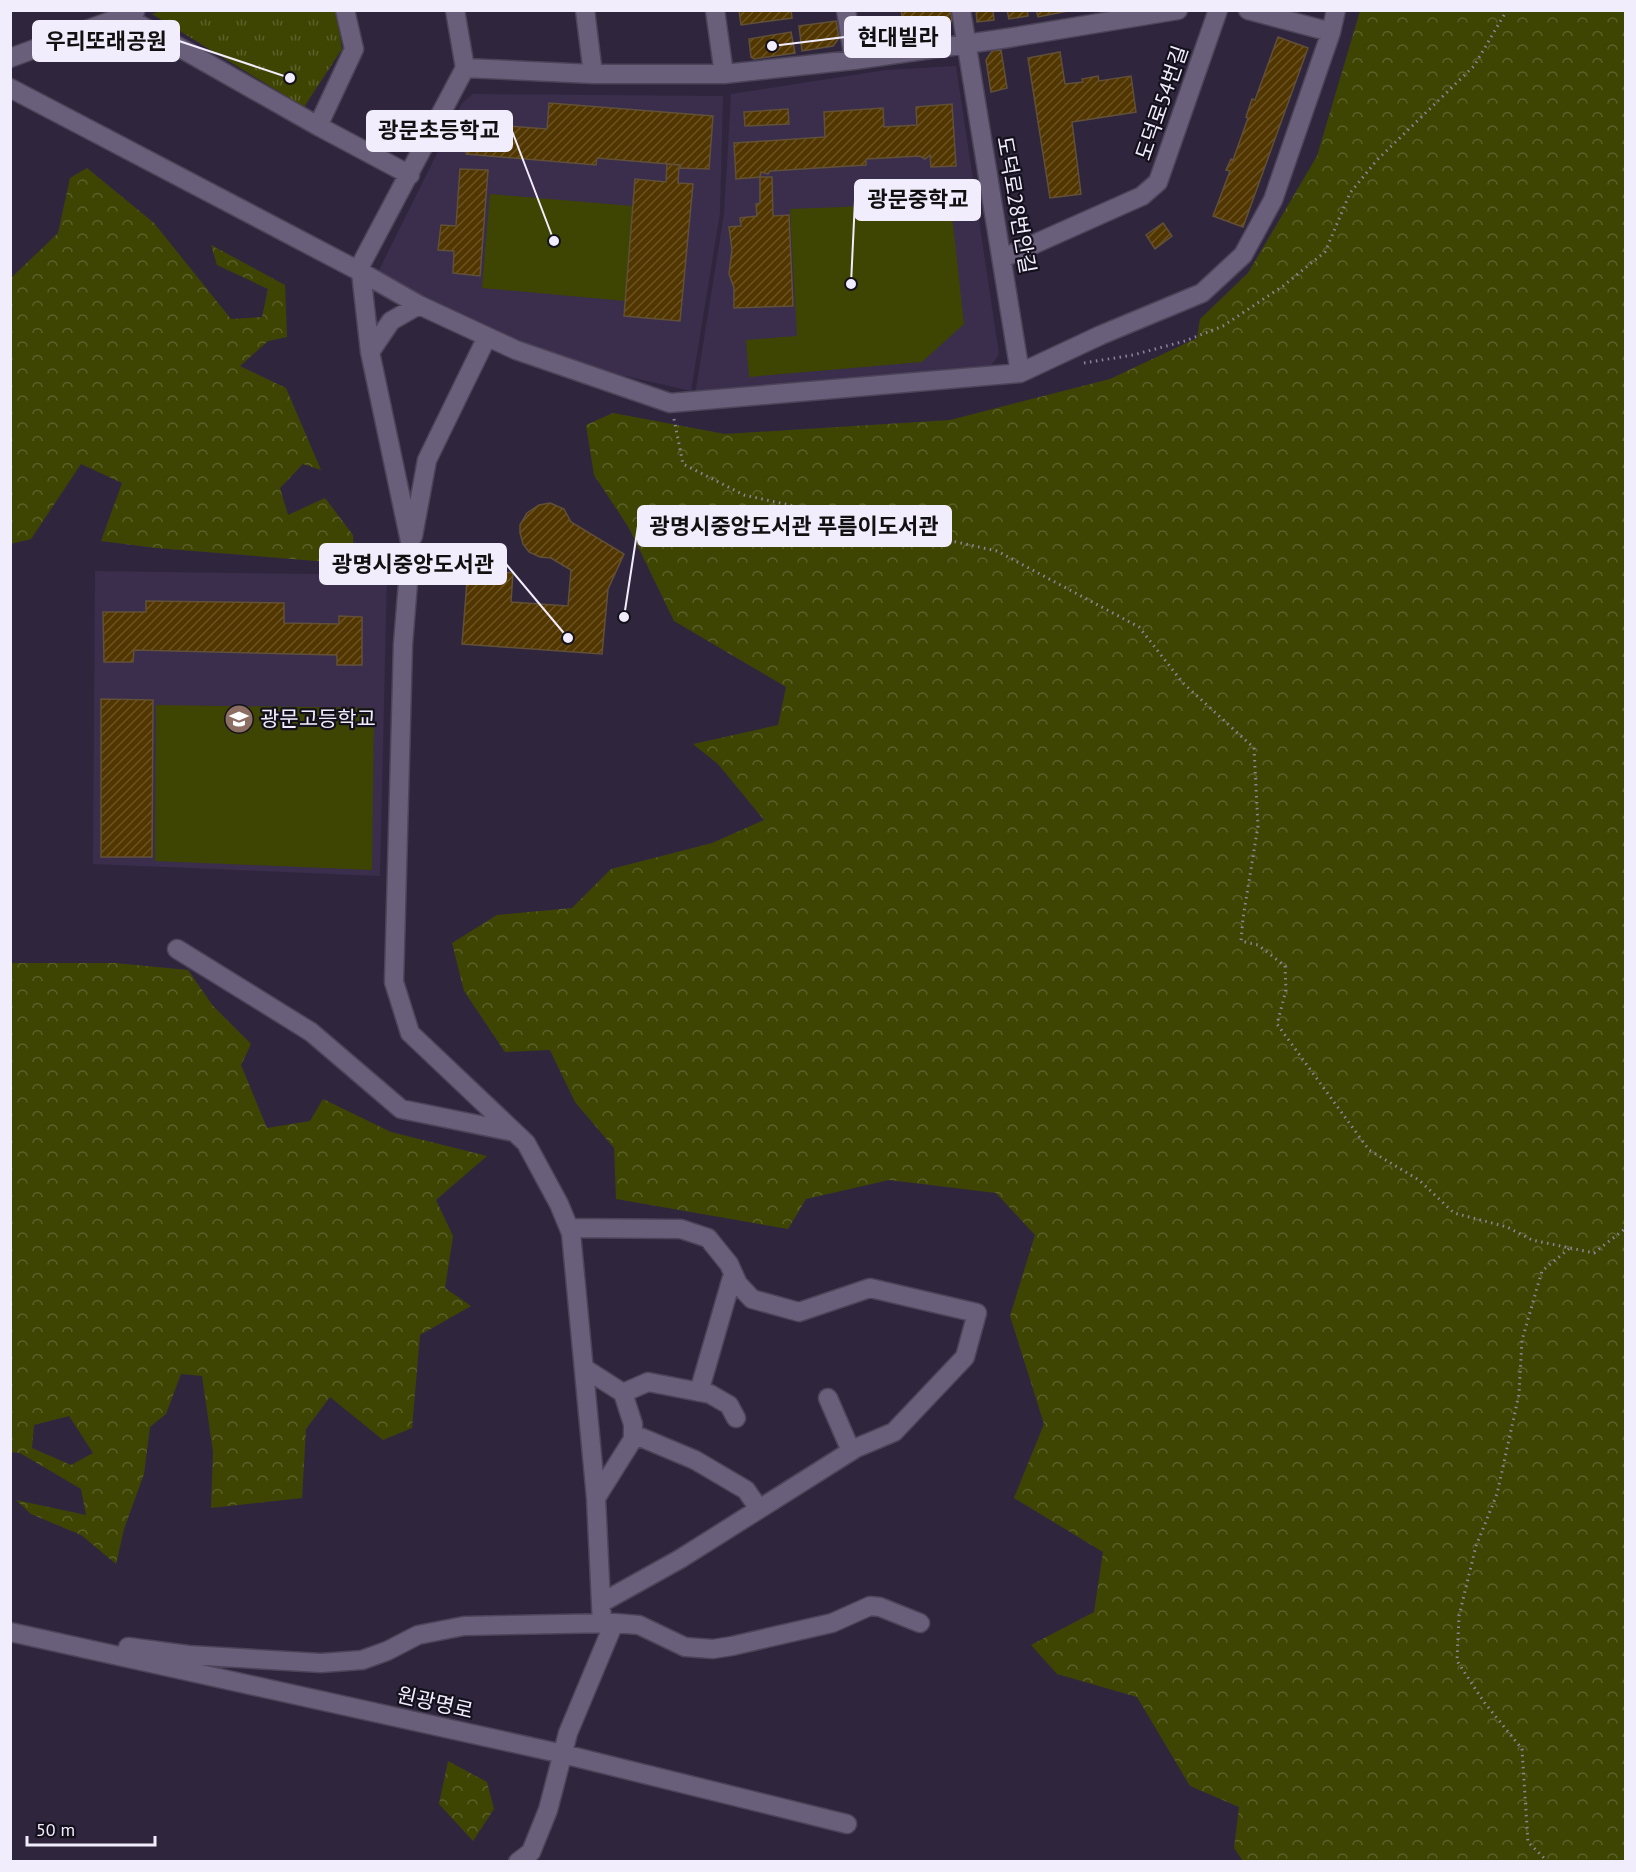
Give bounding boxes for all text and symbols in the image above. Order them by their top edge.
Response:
callout: 현대빌라 [845,17,950,57]
callout: 우리또래공원 [33,21,179,61]
text: 현대빌라 [858,23,938,51]
text: 우리또래공원 [45,27,167,55]
street label: 도덕로54번길 [1129,42,1194,164]
callout: 광문초등학교 [367,111,512,151]
text: 광문초등학교 [378,116,500,144]
street label: 도덕로28번안길 [991,134,1042,276]
callout: 광문중학교 [855,180,980,220]
text: 광문중학교 [867,185,969,213]
callout: 광명시중앙도서관 푸름이도서관 [638,506,951,546]
text: 광명시중앙도서관 푸름이도서관 [650,512,938,540]
callout: 광명시중앙도서관 [320,544,506,584]
text: 광명시중앙도서관 [332,550,494,578]
school or university icon: 광문고등학교 [223,703,255,735]
place label: 광문고등학교 [260,705,376,732]
street label: 원광명로 [394,1681,476,1724]
scale bar [27,1809,154,1847]
text: 50 m [36,1818,75,1841]

